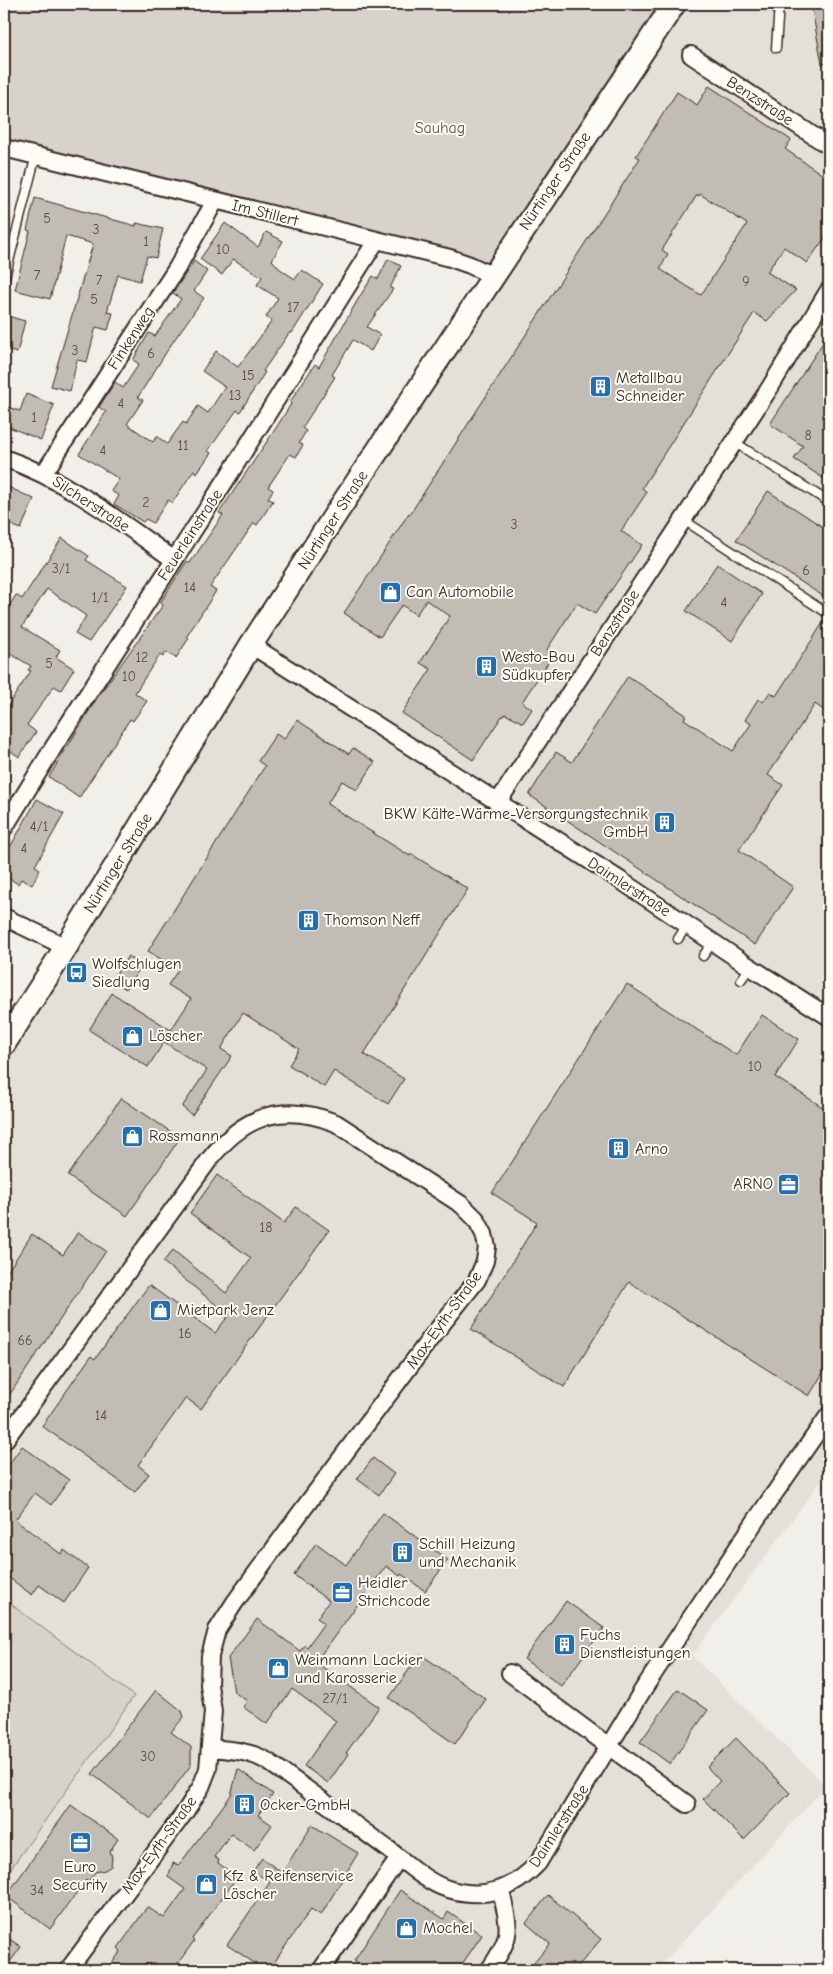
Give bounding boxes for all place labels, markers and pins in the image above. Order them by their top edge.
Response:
place label: Metallbau Schneider [616,369,685,405]
building icon: Metallbau Schneider [588,375,612,399]
shop icon: Can Automobile [378,580,402,604]
place label: Can Automobile [406,583,514,601]
place label: Westo-Bau Südkupfer [502,648,575,684]
building icon: Westo-Bau Südkupfer [474,654,498,678]
place label: BKW Kälte-Wärme-Versorgungstechnik GmbH [384,805,648,841]
building icon: BKW Kälte-Wärme-Versorgungstechnik GmbH [652,811,676,835]
building icon: Thomson Neff [296,908,320,932]
place label: Thomson Neff [324,911,421,929]
place label: Wolfschlugen Siedlung [92,955,182,991]
bus stop icon: Wolfschlugen Siedlung [64,961,88,985]
shop icon: Löscher [121,1024,145,1048]
place label: Löscher [149,1027,203,1045]
shop icon: Rossmann [121,1124,145,1148]
place label: Rossmann [149,1127,219,1145]
building icon: Arno [607,1137,631,1161]
place label: Arno [635,1140,668,1158]
office icon: ARNO [777,1172,801,1196]
place label: ARNO [733,1175,773,1193]
shop icon: Mietpark Jenz [149,1298,173,1322]
place label: Mietpark Jenz [177,1301,274,1319]
place label: Schill Heizung und Mechanik [419,1535,516,1571]
building icon: Schill Heizung und Mechanik [391,1541,415,1565]
place label: Heidler Strichcode [358,1574,430,1610]
office icon: Heidler Strichcode [330,1580,354,1604]
place label: Fuchs Dienstleistungen [580,1626,691,1662]
building icon: Fuchs Dienstleistungen [552,1632,576,1656]
place label: Weinmann Lackier und Karosserie [295,1651,423,1687]
shop icon: Weinmann Lackier und Karosserie [267,1657,291,1681]
building icon: Ocker-GmbH [232,1793,256,1817]
place label: Ocker-GmbH [260,1796,350,1814]
office icon: Euro Security [68,1831,92,1855]
place label: Euro Security [53,1858,108,1894]
place label: Kfz & Reifenservice Löscher [223,1867,353,1903]
shop icon: Kfz & Reifenservice Löscher [195,1873,219,1897]
shop icon: Mochel [395,1916,419,1940]
place label: Mochel [423,1919,473,1937]

